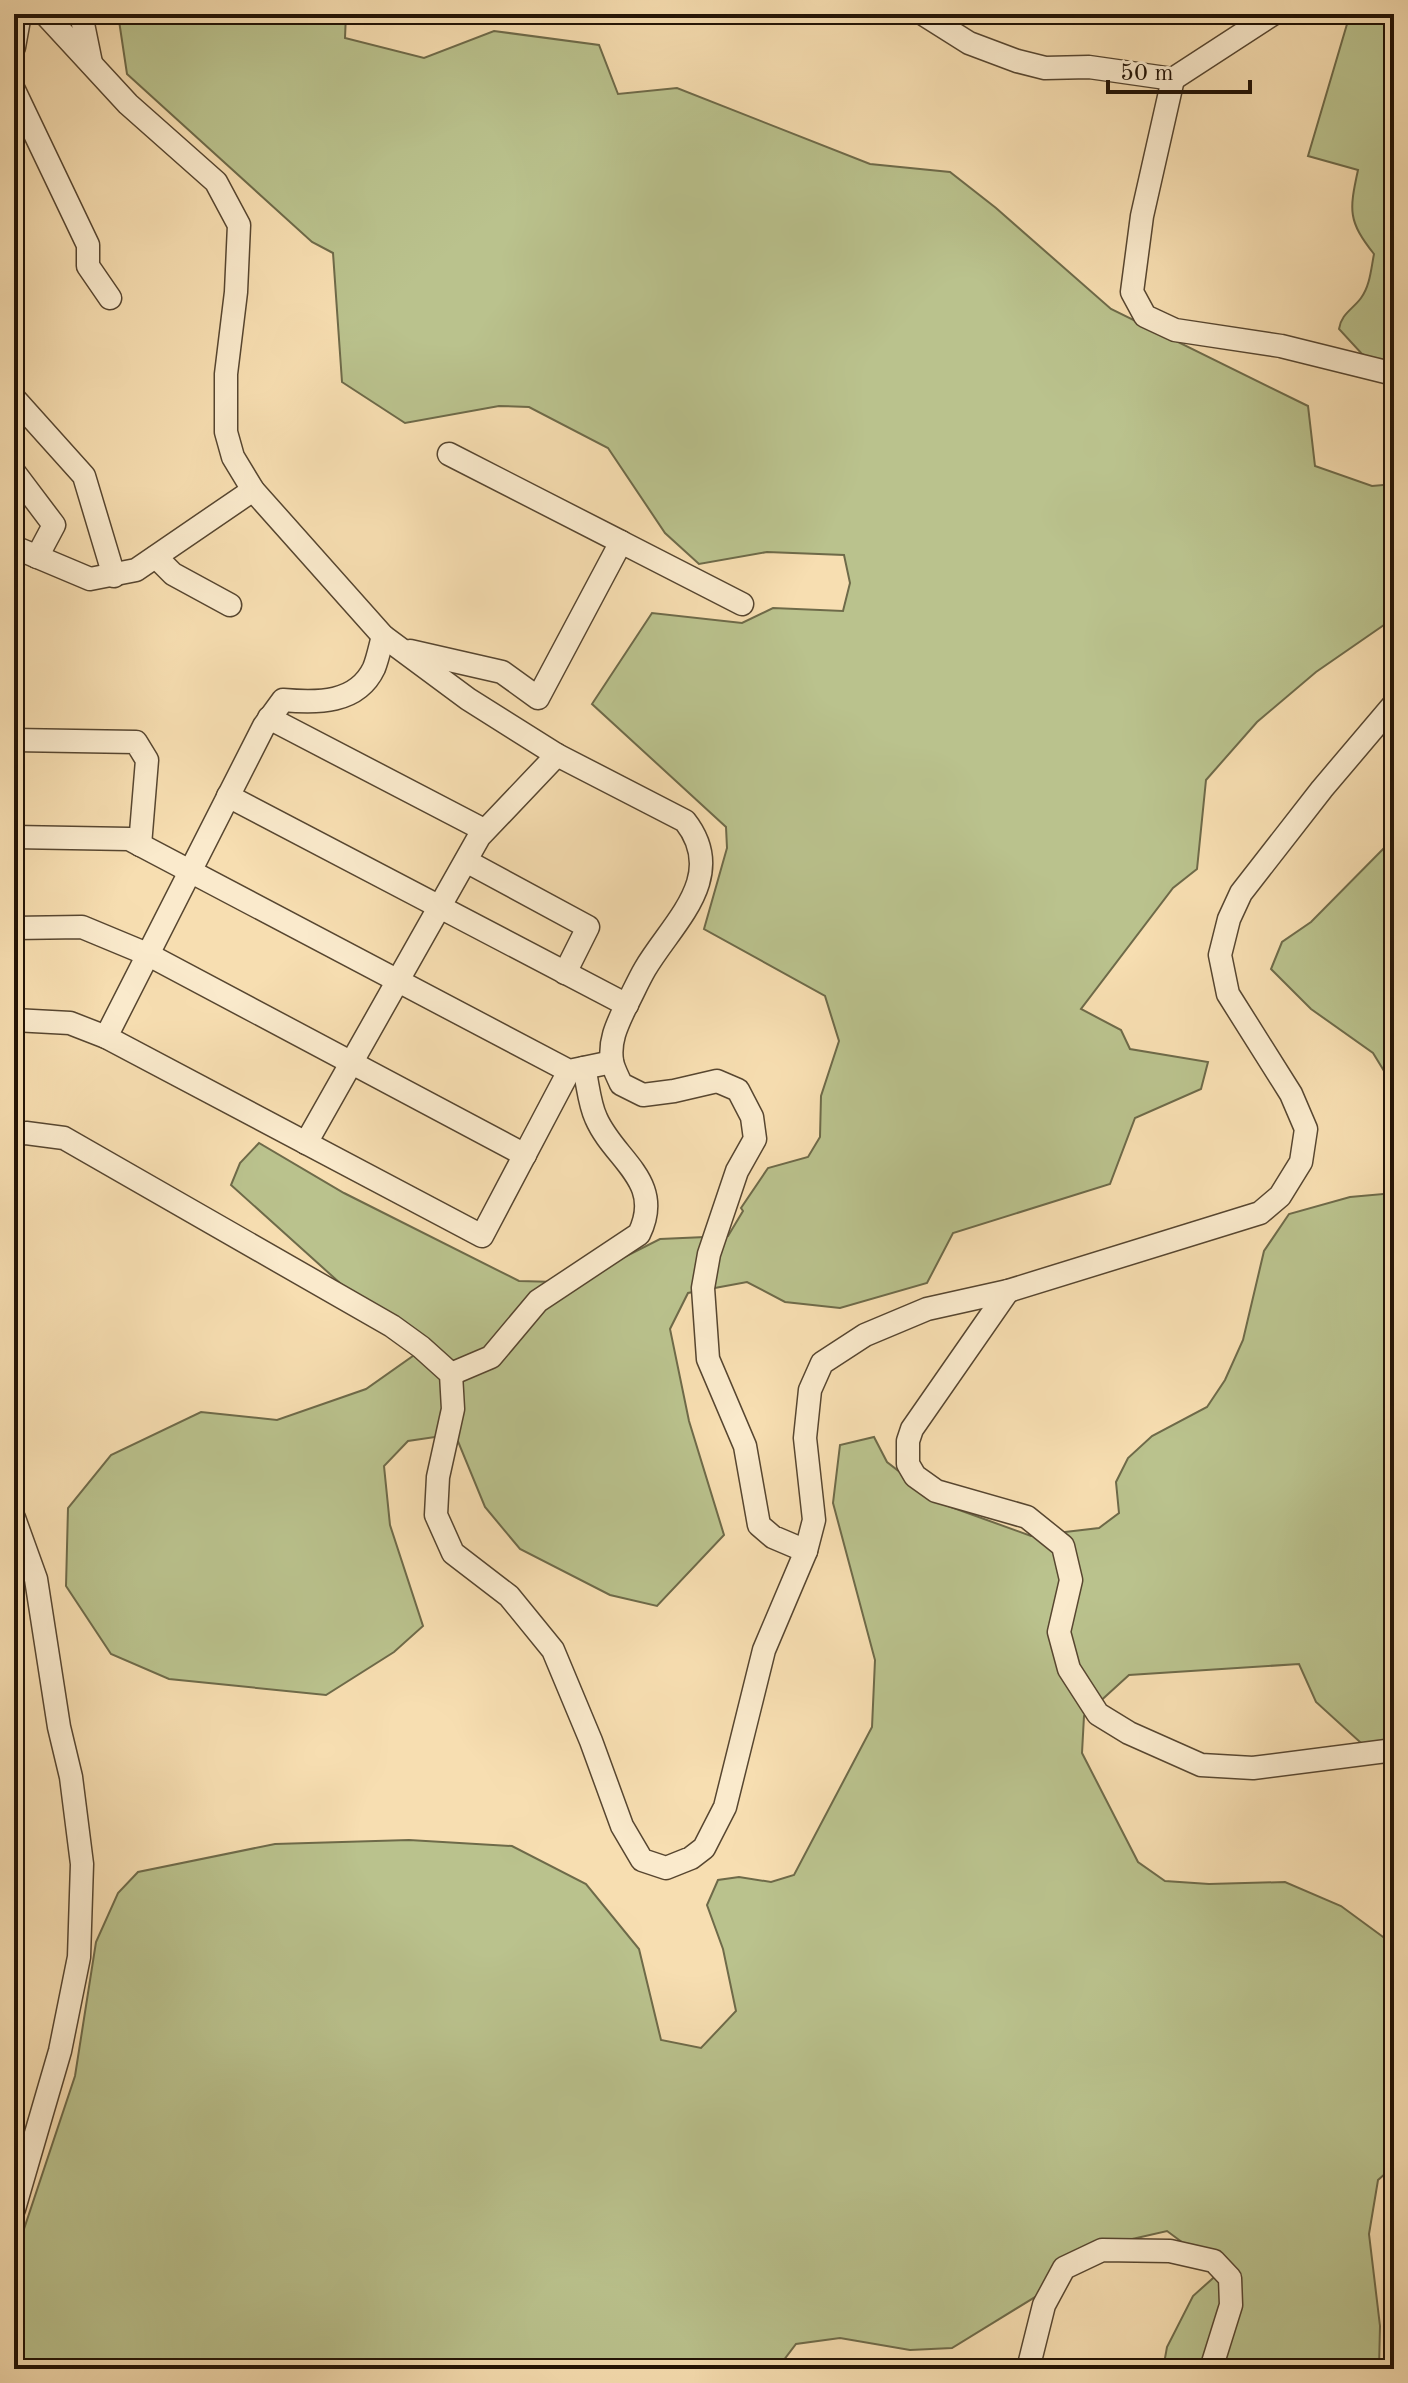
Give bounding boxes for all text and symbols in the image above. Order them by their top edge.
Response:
scale bar [1108,44,1250,94]
text: 50 m [1120,62,1174,86]

